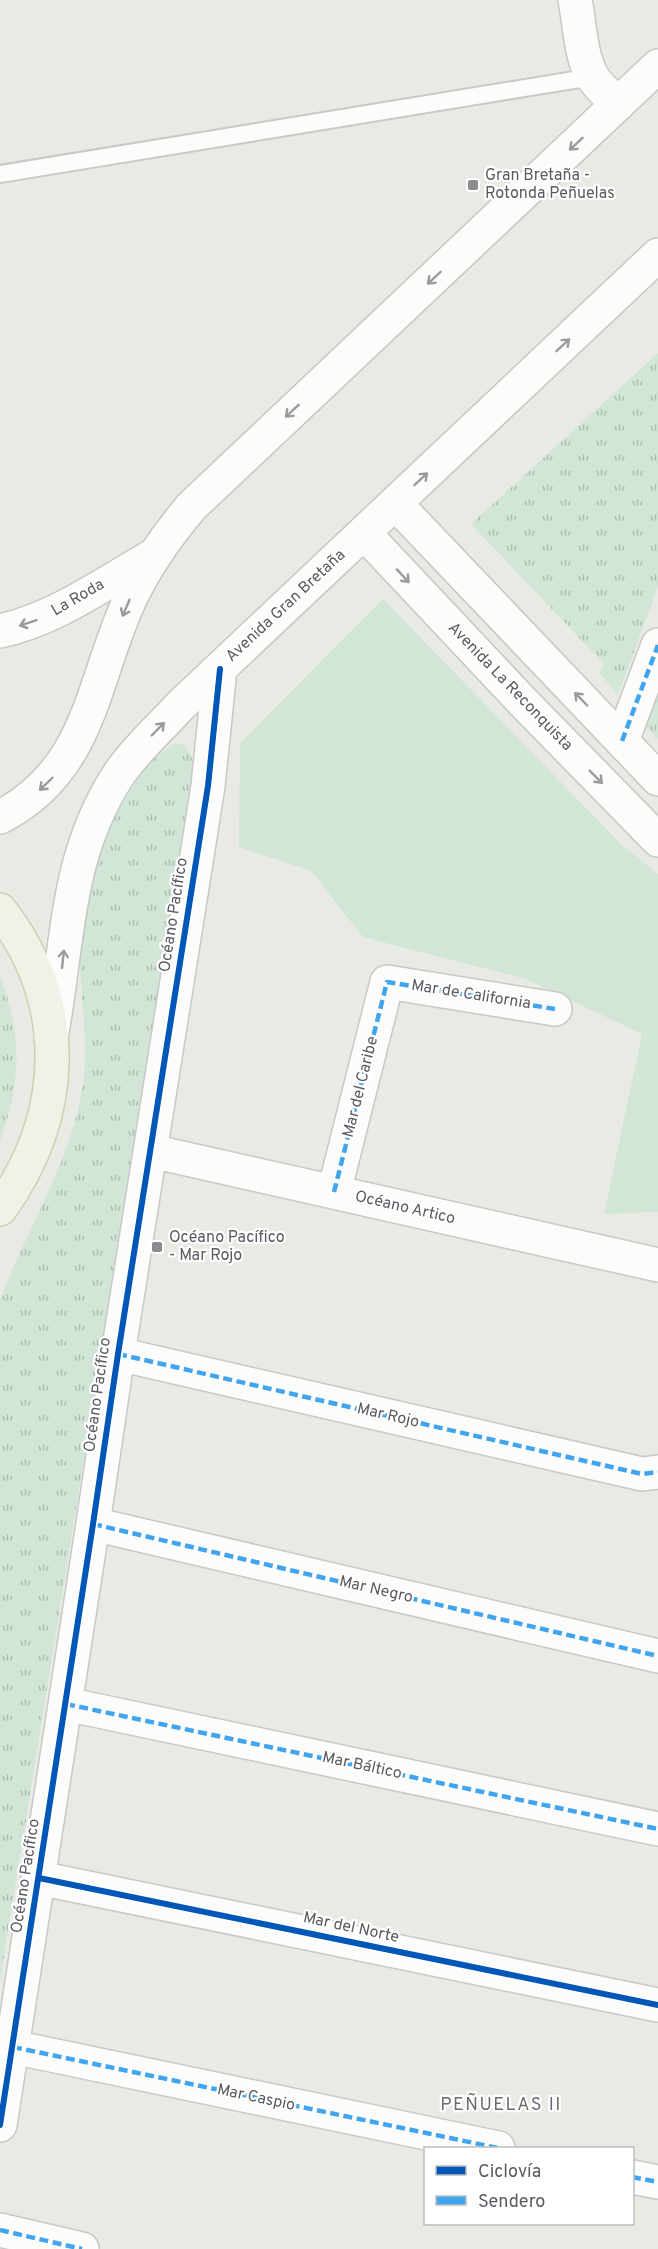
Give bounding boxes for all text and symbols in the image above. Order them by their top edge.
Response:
one-way arrow [568,137,583,151]
place label: Gran Bretaña - Rotonda Peñuelas [485,166,615,204]
marker: Gran Bretaña - Rotonda Peñuelas [466,178,480,192]
one-way arrow [426,270,441,285]
one-way arrow [556,338,571,352]
one-way arrow [284,404,299,419]
one-way arrow [414,471,429,486]
street label: Avenida Gran Bretaña [222,545,350,667]
one-way arrow [396,568,410,583]
street label: La Roda [48,575,108,621]
one-way arrow [120,598,131,617]
one-way arrow [19,618,38,629]
street label: Avenida La Reconquista [443,618,577,756]
one-way arrow [575,692,589,707]
one-way arrow [151,722,165,737]
one-way arrow [589,770,604,785]
one-way arrow [38,777,53,791]
street label: Océano Pacífico [155,856,193,974]
one-way arrow [58,949,69,969]
street label: Mar de California [410,976,532,1014]
street label: Mar del Caribe [339,1034,383,1140]
street label: Océano Artico [353,1187,457,1229]
place label: Océano Pacífico - Mar Rojo [169,1228,285,1266]
marker: Océano Pacífico - Mar Rojo [150,1240,164,1254]
street label: Océano Pacífico [80,1336,116,1454]
street label: Mar Rojo [355,1399,421,1433]
street label: Mar Negro [337,1572,415,1608]
street label: Mar Báltico [320,1748,404,1784]
street label: Océano Pacífico [7,1817,45,1935]
street label: Mar del Norte [301,1908,401,1948]
street label: Mar Caspio [215,2080,297,2116]
district label: PEÑUELAS II [440,2092,562,2117]
legend [424,2147,634,2225]
text: Ciclovía [478,2161,541,2184]
text: Sendero [478,2191,545,2214]

